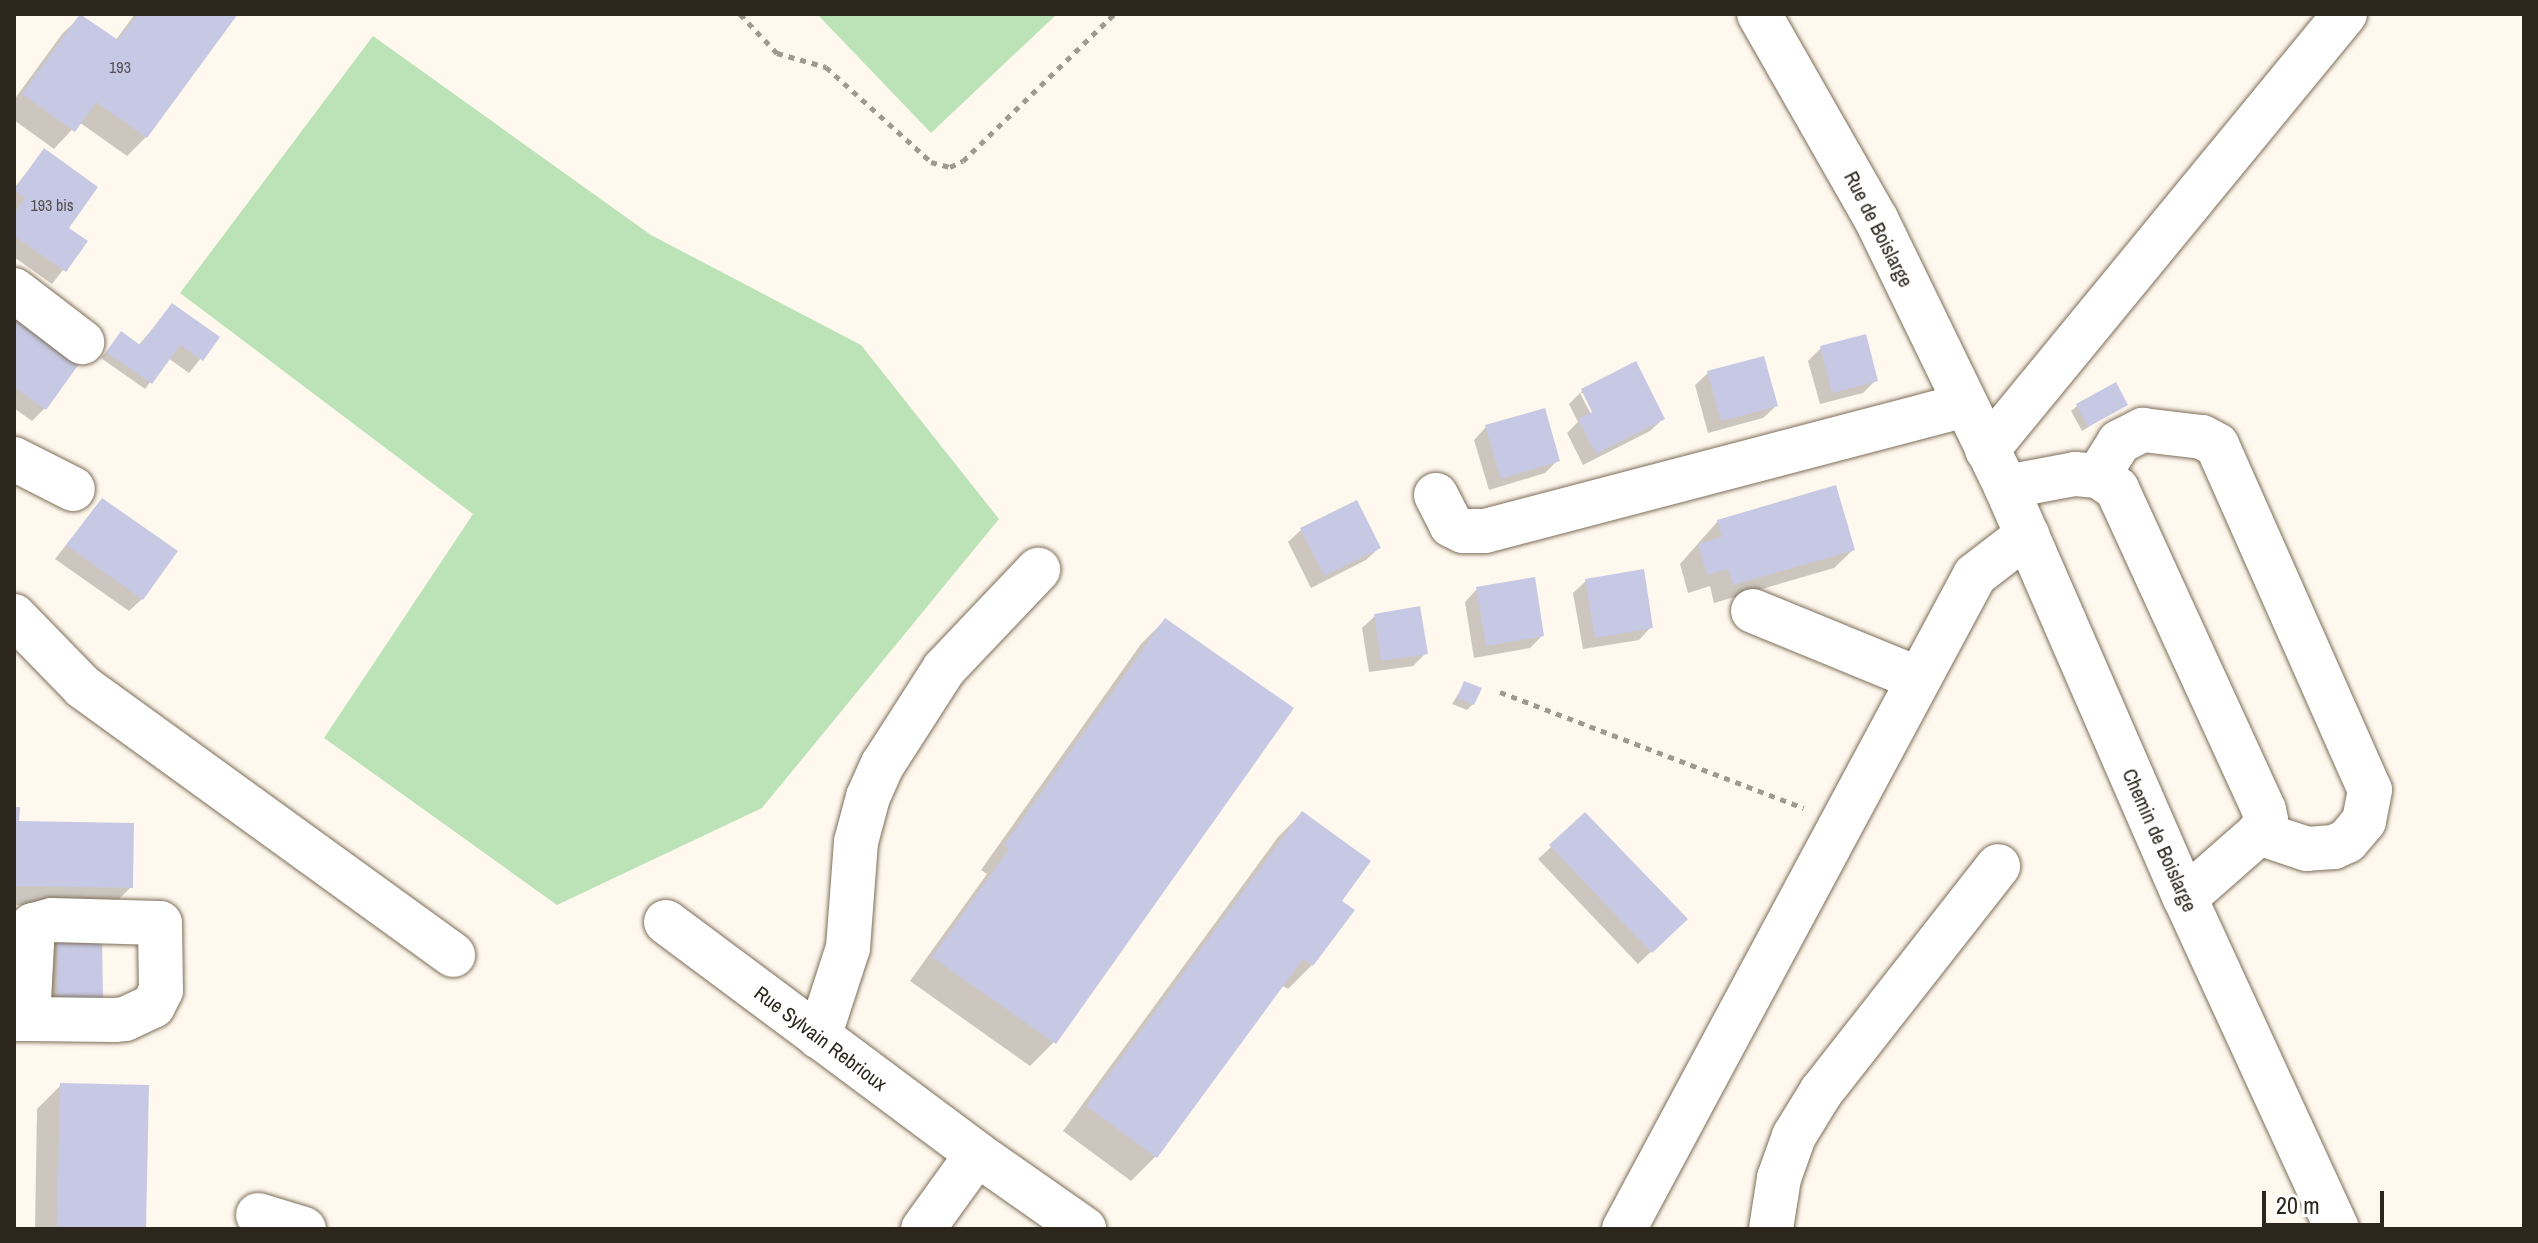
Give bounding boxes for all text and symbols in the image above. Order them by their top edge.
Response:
house number: 193 [109,57,131,77]
street label: Rue de Boislarge [1840,167,1918,291]
house number: 193 bis [30,195,74,215]
street label: Chemin de Boislarge [2118,765,2202,915]
street label: Rue Sylvain Rebrioux [750,980,892,1096]
scale bar [2266,1175,2388,1225]
text: 20 m [2276,1189,2320,1221]

